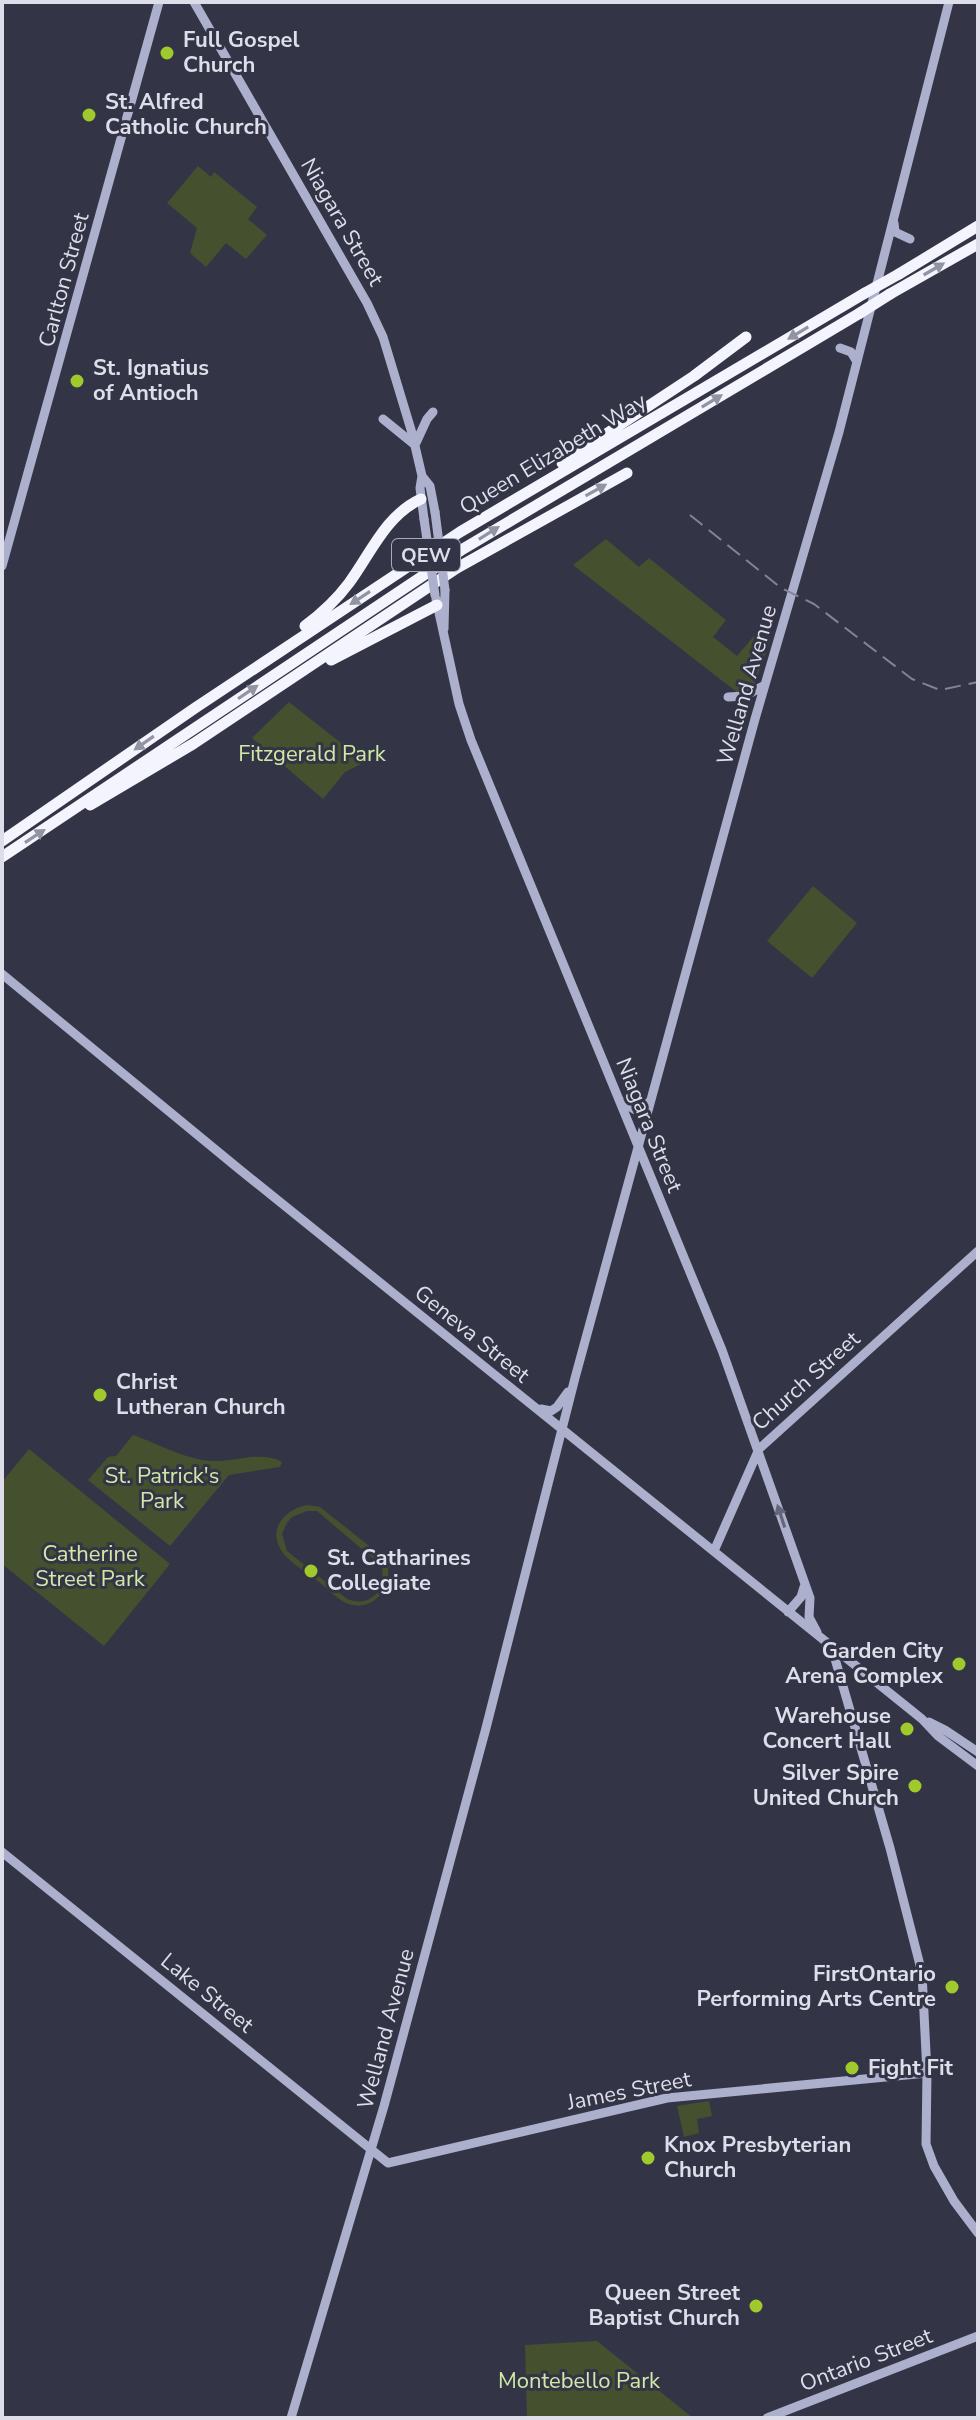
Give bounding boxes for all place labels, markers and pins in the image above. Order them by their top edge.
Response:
place label: Full Gospel Church [183,25,300,80]
marker: Full Gospel Church [158,44,176,62]
place label: St. Alfred Catholic Church [105,87,267,142]
marker: St. Alfred Catholic Church [80,106,98,124]
place label: St. Ignatius of Antioch [93,353,209,408]
marker: St. Ignatius of Antioch [68,372,86,390]
place label: Christ Lutheran Church [116,1367,286,1422]
marker: Christ Lutheran Church [91,1386,109,1404]
place label: St. Catharines Collegiate [327,1543,471,1598]
marker: St. Catharines Collegiate [302,1562,320,1580]
place label: Garden City Arena Complex [785,1636,944,1691]
marker: Garden City Arena Complex [950,1655,968,1673]
place label: Warehouse Concert Hall [762,1701,891,1756]
marker: Warehouse Concert Hall [898,1720,916,1738]
place label: Silver Spire United Church [753,1758,899,1813]
marker: Silver Spire United Church [906,1777,924,1795]
place label: FirstOntario Performing Arts Centre [697,1959,936,2014]
marker: FirstOntario Performing Arts Centre [943,1978,961,1996]
place label: Fight Fit [868,2053,953,2083]
marker: Fight Fit [843,2059,861,2077]
place label: Knox Presbyterian Church [664,2130,851,2185]
marker: Knox Presbyterian Church [639,2149,657,2167]
place label: Queen Street Baptist Church [588,2278,741,2333]
marker: Queen Street Baptist Church [747,2297,765,2315]

